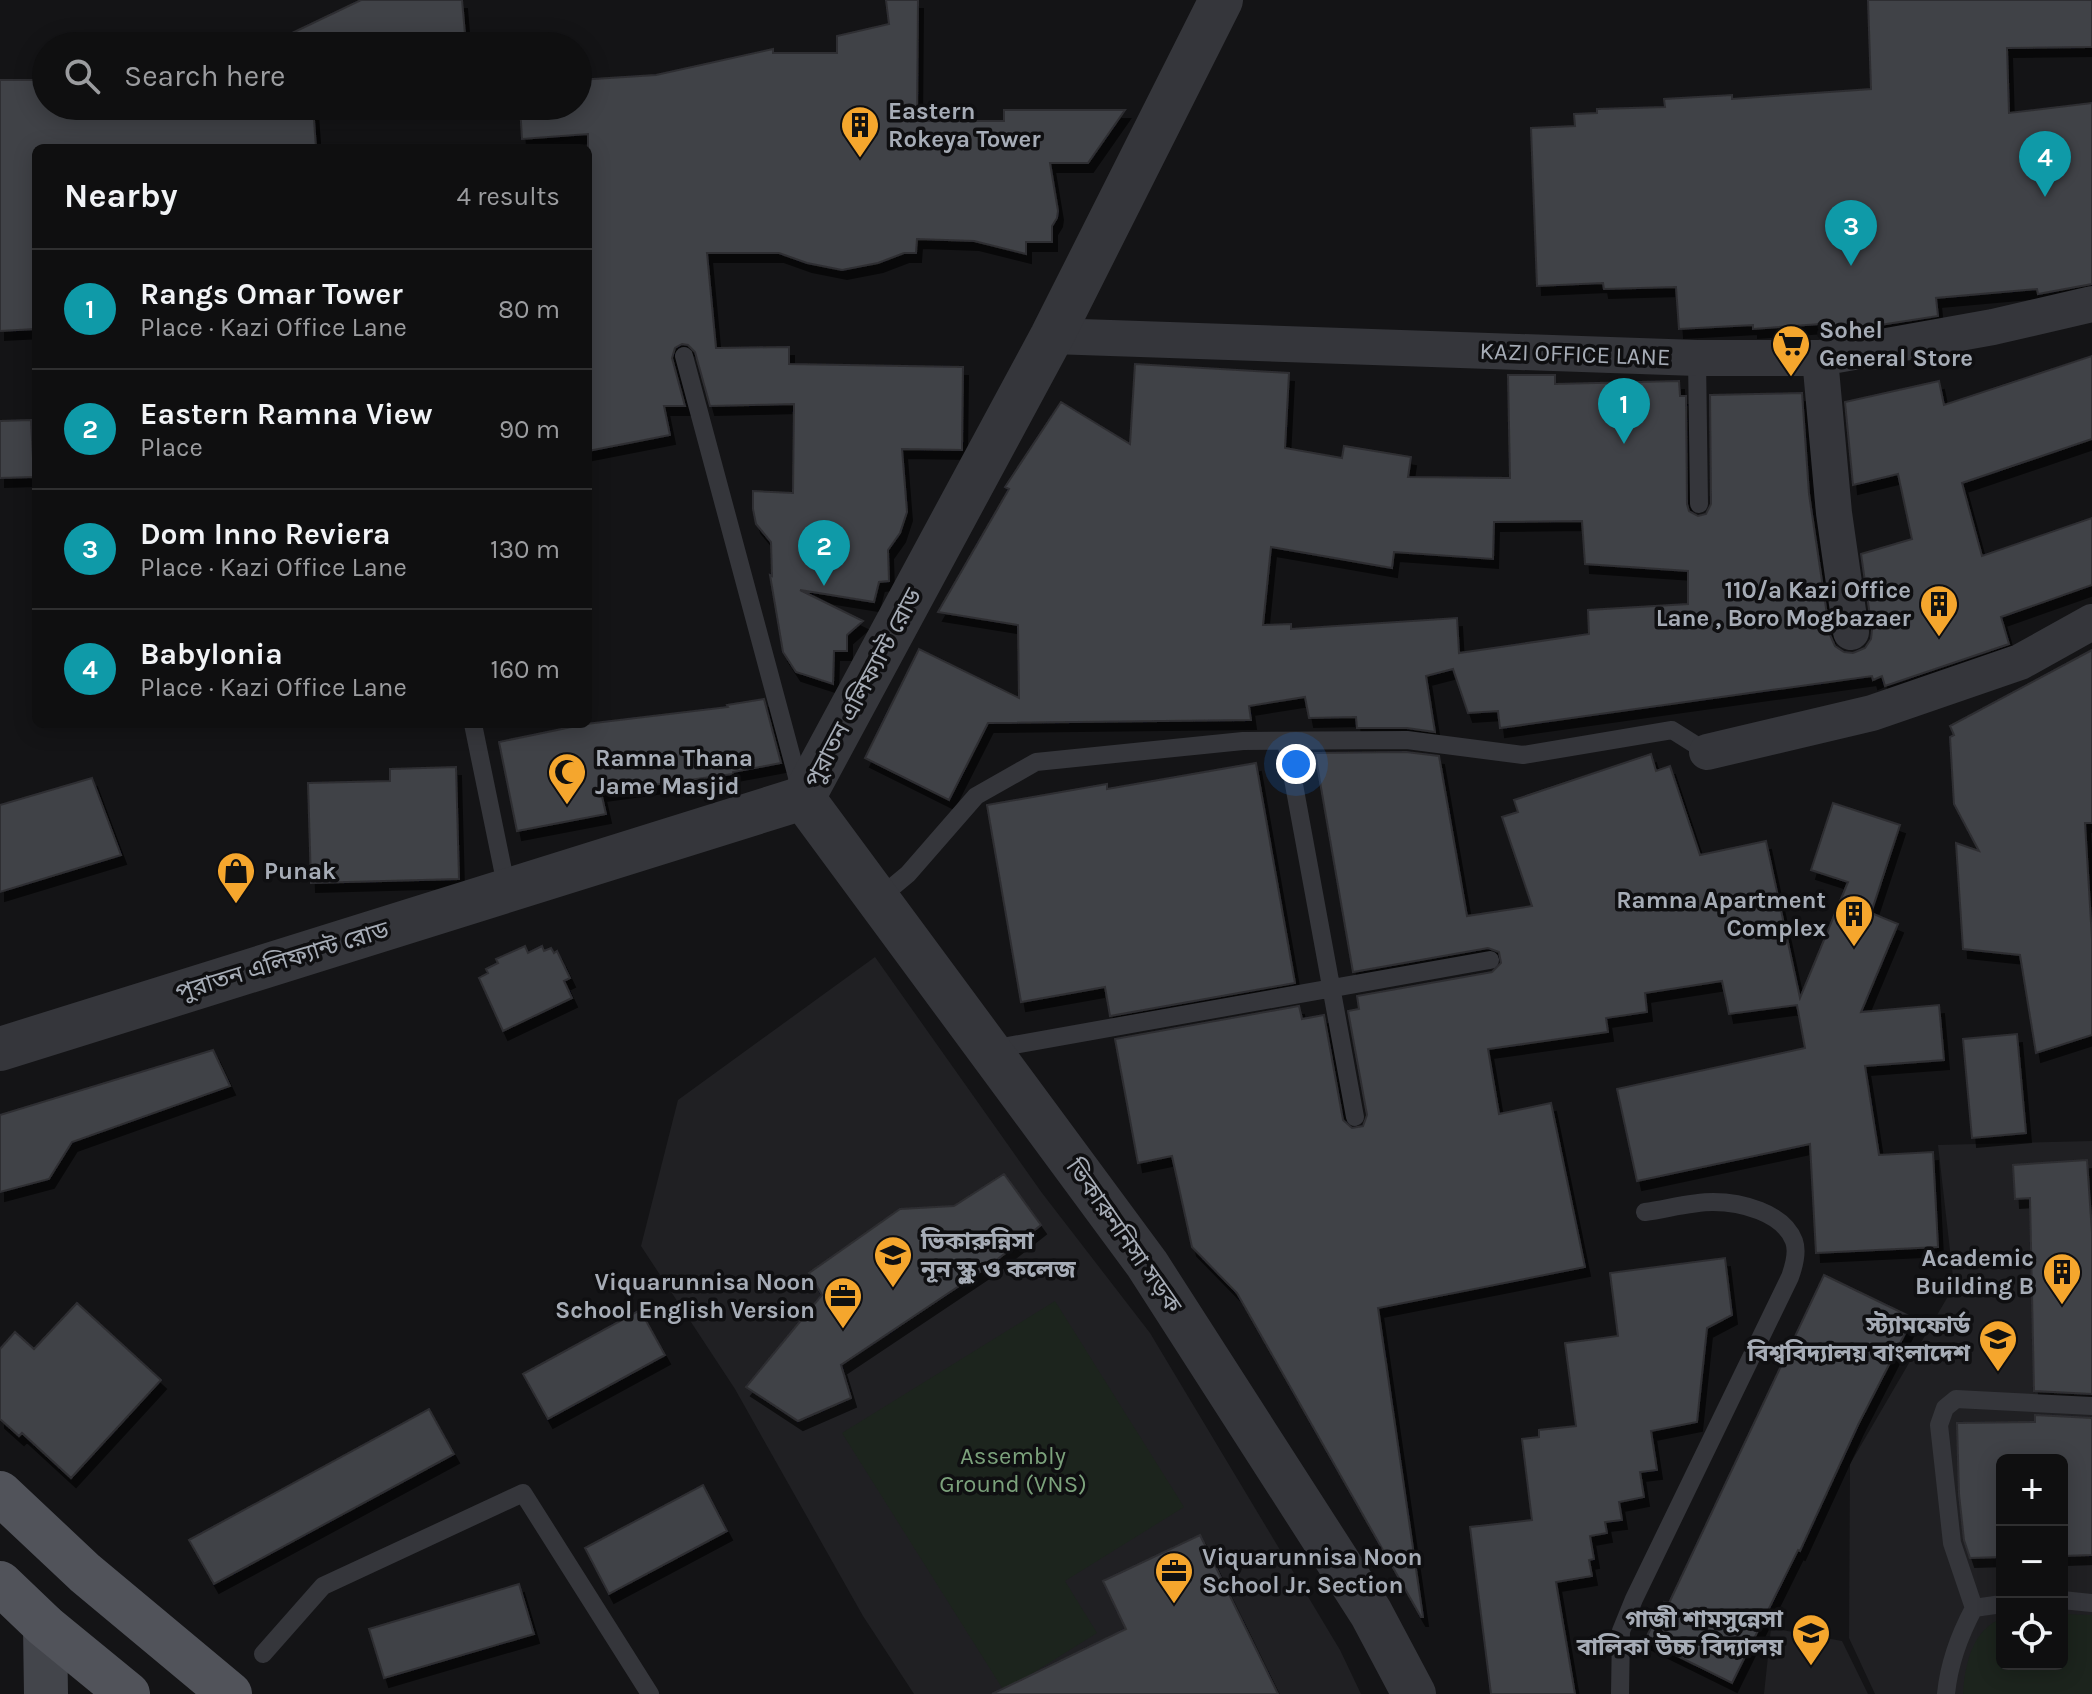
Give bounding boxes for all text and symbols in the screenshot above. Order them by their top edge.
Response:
search box [32,32,592,120]
icon: search [60,54,104,98]
text: Search here [124,58,285,94]
place label: Eastern Rokeya Tower [888,97,1041,153]
building icon: Eastern Rokeya Tower [839,104,881,159]
pin: 4 [2019,131,2071,197]
text: Nearby [64,176,178,216]
text: 4 results [456,181,560,212]
pin: 3 [1825,200,1877,266]
text: Rangs Omar Tower [140,276,403,312]
text: 1 [85,294,95,325]
text: 80 m [498,294,560,325]
text: Place · Kazi Office Lane [140,312,407,343]
place label: Sohel General Store [1819,316,1973,372]
supermarket icon: Sohel General Store [1770,323,1812,378]
street label: KAZI OFFICE LANE [1479,337,1671,371]
pin: 1 [1598,378,1650,444]
text: Eastern Ramna View [140,396,432,432]
text: 2 [82,414,98,445]
text: 90 m [499,414,560,445]
text: Place [140,432,203,463]
text: Dom Inno Reviera [140,516,391,552]
pin: 2 [798,520,850,586]
text: 3 [82,534,98,565]
text: 130 m [490,534,560,565]
text: Place · Kazi Office Lane [140,552,407,583]
place label: 110/a Kazi Office Lane , Boro Mogbazaer [1656,576,1912,632]
street label: পুরাতন এলিফ্যান্ট রোড [799,583,928,792]
building icon: 110/a Kazi Office Lane , Boro Mogbazaer [1918,583,1960,638]
text: Babylonia [140,636,283,672]
text: 4 [82,654,98,685]
text: 160 m [491,654,560,685]
text: Place · Kazi Office Lane [140,672,407,703]
place label: Ramna Thana Jame Masjid [595,744,753,800]
your location [1276,744,1316,784]
mosque icon: Ramna Thana Jame Masjid [546,751,588,806]
shop icon: Punak [215,850,257,905]
place label: Punak [264,857,336,885]
place label: Ramna Apartment Complex [1616,886,1826,942]
building icon: Ramna Apartment Complex [1833,893,1875,948]
street label: পুরাতন এলিফ্যান্ট রোড [172,915,393,1007]
street label: ভিকারুননিসা সড়ক [1060,1153,1188,1319]
place label: ভিকারুন্নিসা নূন স্কুল ও কলেজ [920,1227,1076,1285]
school or university icon: ভিকারুন্নিসা নূন স্কুল ও কলেজ [872,1234,914,1289]
place label: Academic Building B [1915,1244,2034,1300]
building icon: Academic Building B [2041,1251,2083,1306]
place label: Viquarunnisa Noon School English Version [555,1268,815,1324]
office icon: Viquarunnisa Noon School English Version [822,1275,864,1330]
place label: স্ট্যামফোর্ড বিশ্ববিদ্যালয় বাংলাদেশ [1746,1311,1971,1367]
school or university icon: স্ট্যামফোর্ড বিশ্ববিদ্যালয় বাংলাদেশ [1977,1318,2019,1373]
park label: Assembly Ground (VNS) [939,1442,1087,1498]
map controls [1996,1454,2068,1670]
button: + [1996,1454,2068,1526]
button: − [1996,1526,2068,1598]
place label: Viquarunnisa Noon School Jr. Section [1202,1543,1422,1599]
office icon: Viquarunnisa Noon School Jr. Section [1153,1550,1195,1605]
button: locate [1996,1598,2068,1670]
place label: গাজী শামসুন্নেসা বালিকা উচ্চ বিদ্যালয় [1576,1605,1784,1661]
school or university icon: গাজী শামসুন্নেসা বালিকা উচ্চ বিদ্যালয় [1790,1612,1832,1667]

